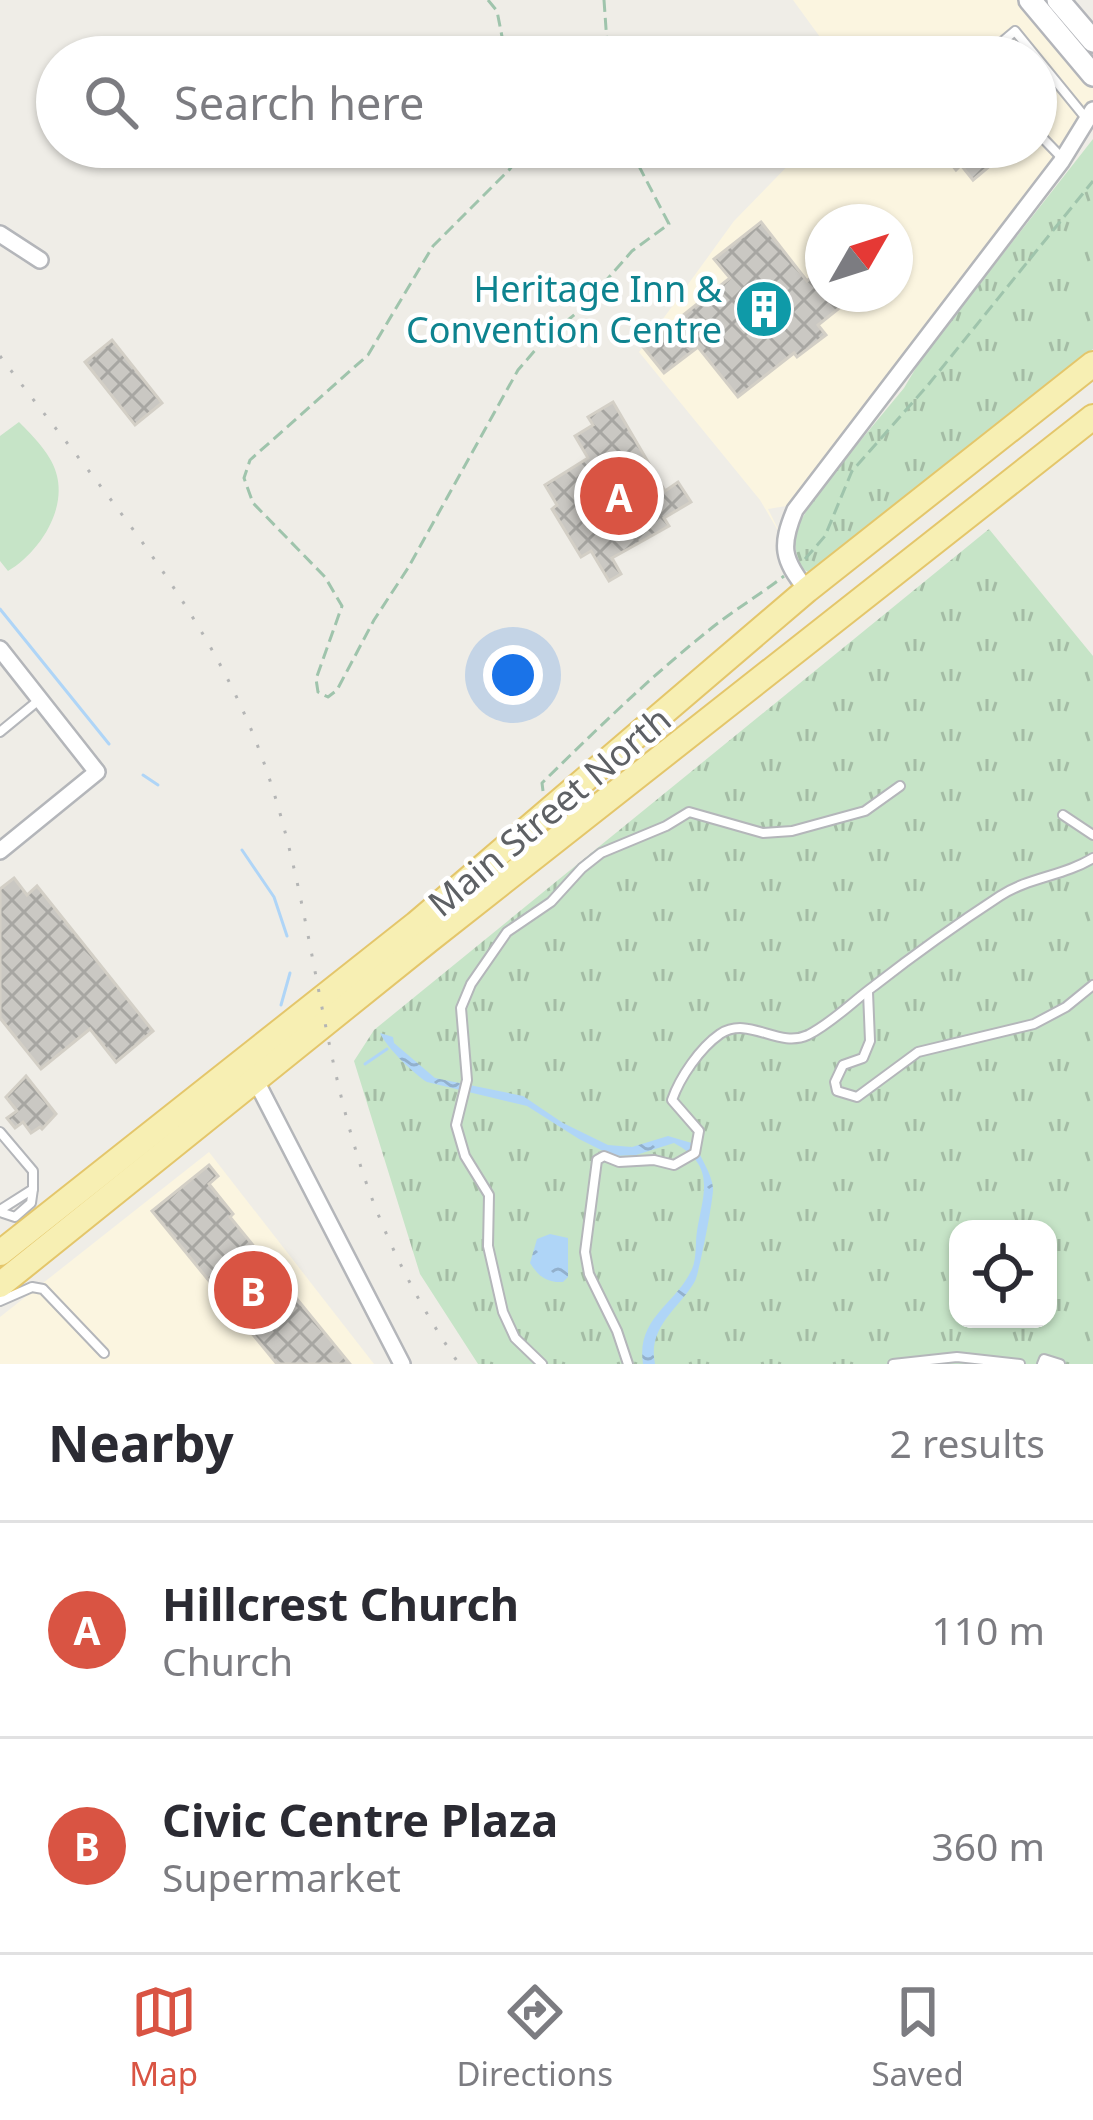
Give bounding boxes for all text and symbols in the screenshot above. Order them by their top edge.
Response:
search box [36,36,1057,168]
icon: search [78,69,144,135]
text: Search here [174,72,424,133]
north arrow [805,204,913,312]
place label: Heritage Inn & Convention Centre [406,264,723,354]
building icon: Heritage Inn & Convention Centre [733,278,795,340]
pin: A [580,451,658,541]
your location [483,645,543,705]
street label: Main Street North [417,695,681,927]
map controls [949,1220,1057,1328]
button: locate [949,1220,1057,1328]
pin: B [214,1245,292,1335]
text: Nearby [48,1407,234,1477]
text: 2 results [890,1416,1045,1469]
text: Hillcrest Church [162,1573,519,1634]
text: A [74,1603,101,1656]
text: 110 m [931,1603,1045,1656]
text: Church [162,1634,293,1687]
text: Civic Centre Plaza [162,1789,558,1850]
text: B [74,1819,100,1872]
text: 360 m [931,1819,1045,1872]
text: Supermarket [162,1850,401,1903]
tab: Map [129,1979,198,2096]
tab: Directions [456,1979,613,2096]
tab: Saved [871,1979,964,2096]

